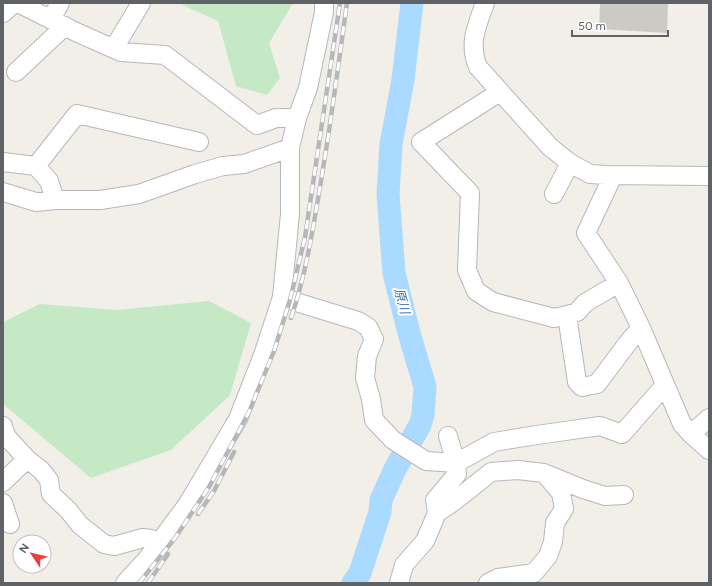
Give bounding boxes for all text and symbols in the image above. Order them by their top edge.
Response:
scale bar [572,12,668,38]
text: 50 m [578,19,606,33]
water label: 原川 [391,286,413,317]
north arrow [12,534,52,574]
text: N [16,541,32,556]

